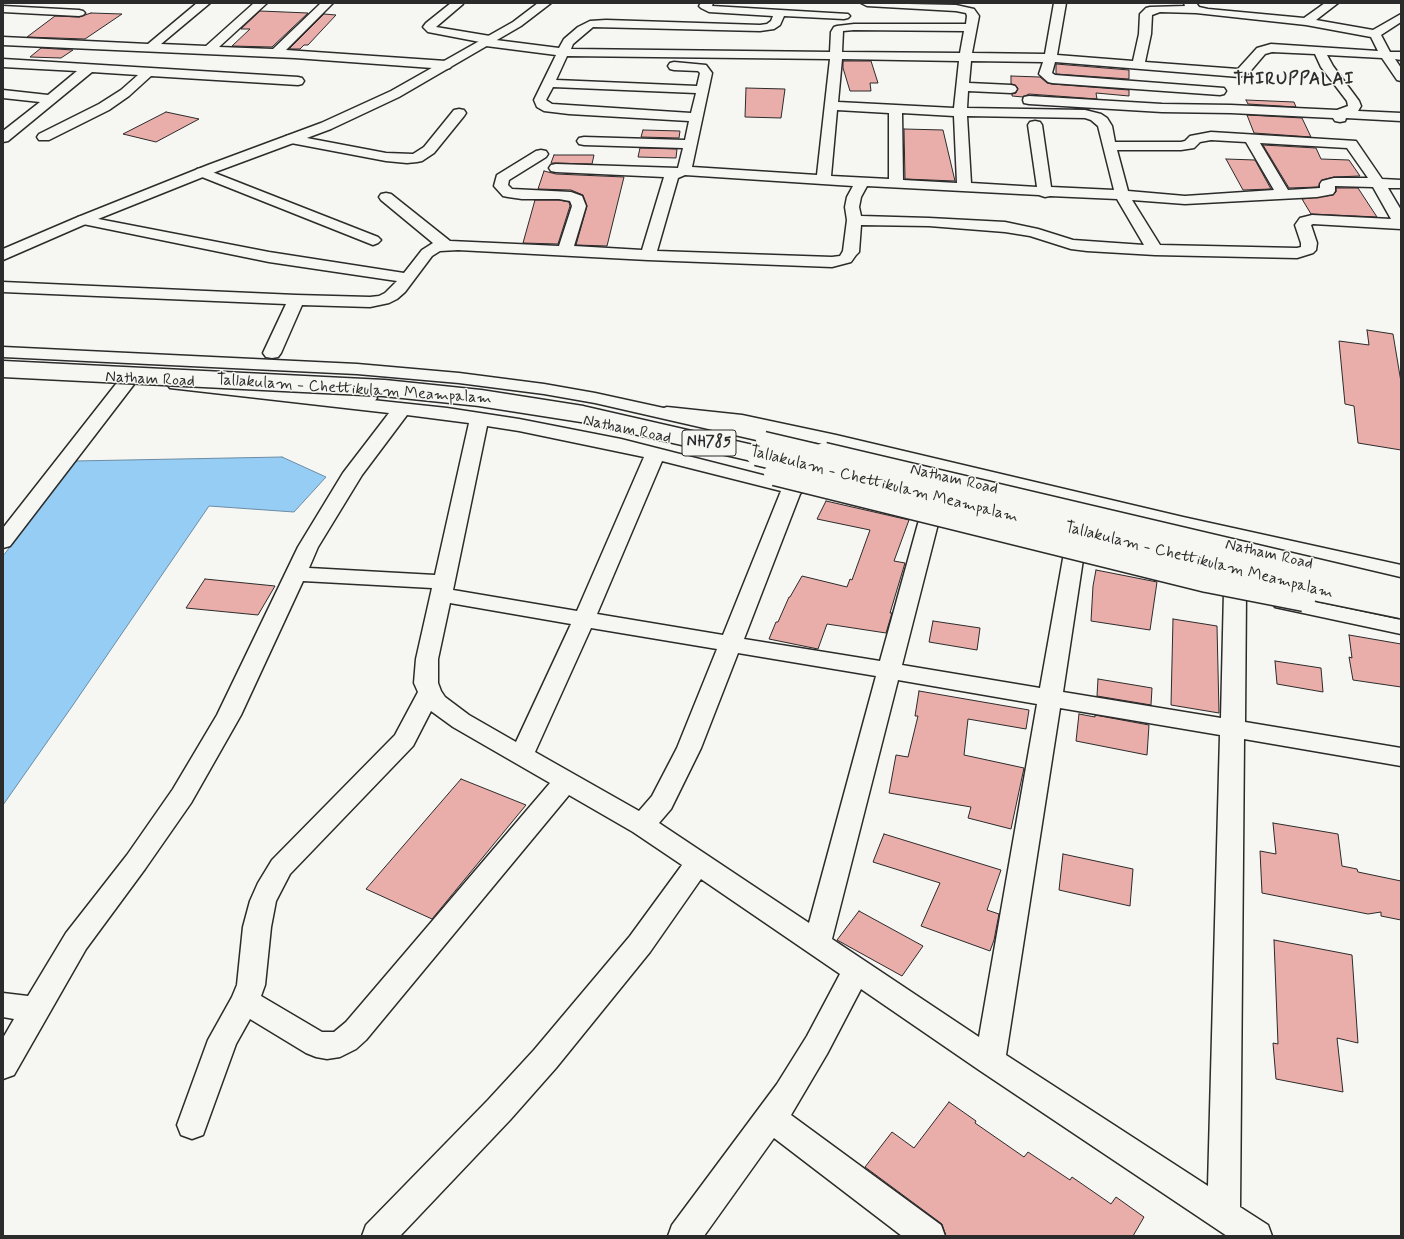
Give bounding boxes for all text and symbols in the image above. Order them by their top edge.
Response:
district label: THIRUPPALAI [1233,70,1355,90]
street label: Natham Road [105,368,195,392]
street label: Tallakulam - Chettikulam Meampalam [216,371,492,409]
street label: Natham Road [581,411,673,449]
road number: NH785 [682,430,736,456]
street label: Tallakulam - Chettikulam Meampalam [748,442,1020,528]
street label: Natham Road [908,461,1000,499]
street label: Tallakulam - Chettikulam Meampalam [1063,518,1335,604]
street label: Natham Road [1223,536,1315,574]

